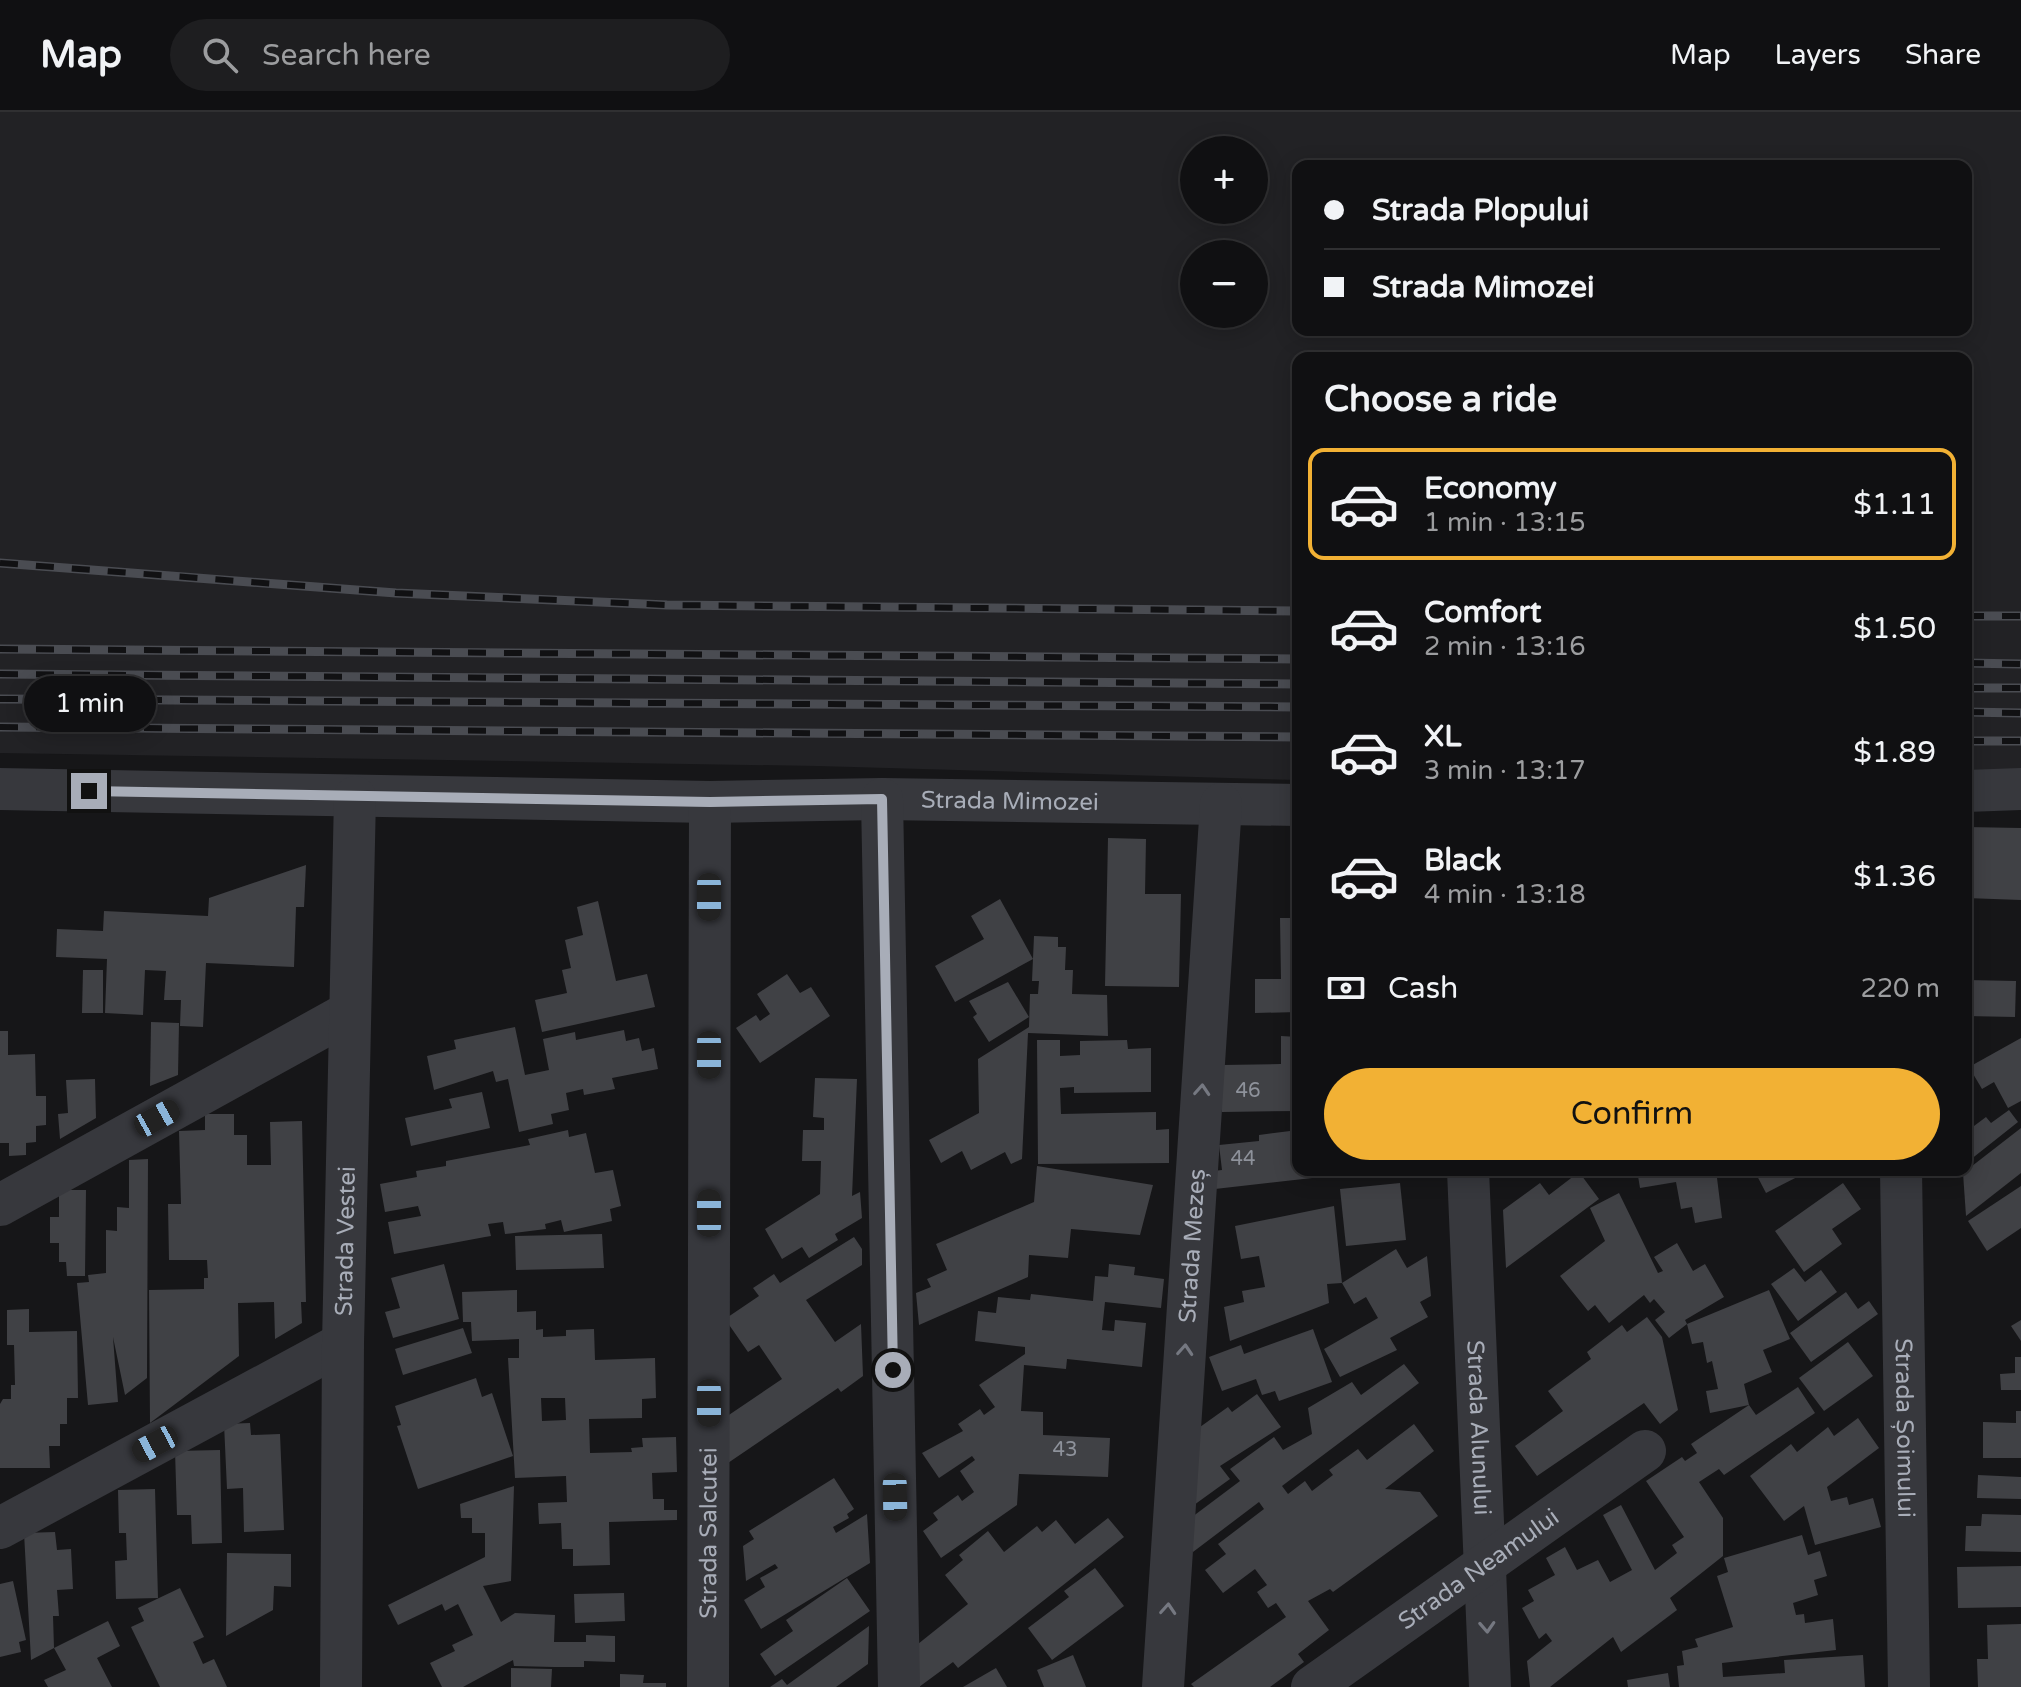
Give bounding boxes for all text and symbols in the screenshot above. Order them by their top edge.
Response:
search box [170,19,730,91]
text: Map [40,32,122,78]
icon: search [198,33,242,77]
text: Search here [262,37,431,74]
text: Map [1670,38,1731,72]
text: Layers [1775,38,1861,72]
text: Share [1905,38,1981,72]
map controls [1180,136,1268,328]
button: + [1180,136,1268,224]
text: Strada Plopului [1372,192,1589,229]
button: − [1180,240,1268,328]
text: Strada Mimozei [1372,269,1595,306]
text: Choose a ride [1324,378,1557,421]
icon: car [1328,468,1400,540]
text: Economy [1424,470,1557,507]
text: $1.11 [1853,486,1936,523]
text: 1 min · 13:15 [1424,507,1586,538]
icon: car [1328,592,1400,664]
text: Comfort [1424,594,1542,631]
text: $1.50 [1853,610,1936,647]
text: 2 min · 13:16 [1424,631,1586,662]
callout: 1 min [23,675,155,731]
text: 1 min [55,688,125,719]
icon: car [1328,716,1400,788]
text: XL [1424,718,1461,755]
text: $1.89 [1853,734,1936,771]
text: 3 min · 13:17 [1424,755,1586,786]
route end [71,773,107,809]
street label: Strada Mimozei [921,785,1099,817]
icon: car [1328,840,1400,912]
text: Black [1424,842,1501,879]
text: $1.36 [1853,858,1936,895]
car [697,873,721,921]
text: 4 min · 13:18 [1424,879,1586,910]
icon: cash [1324,966,1368,1010]
text: Cash [1388,970,1458,1007]
text: 220 m [1860,973,1940,1004]
car [697,1031,721,1079]
button: Confirm [1324,1068,1940,1160]
house number: 46 [1235,1079,1261,1103]
one-way arrow [1193,1083,1210,1096]
car [130,1096,184,1140]
house number: 44 [1230,1147,1256,1171]
street label: Strada Vestei [329,1166,361,1316]
street label: Strada Mezeș [1172,1168,1212,1324]
car [697,1189,721,1237]
street label: Strada Șoimului [1889,1338,1921,1518]
street label: Strada Alunului [1461,1340,1497,1516]
one-way arrow [1176,1343,1193,1356]
route start [875,1352,911,1388]
car [697,1379,721,1427]
car [128,1422,182,1466]
house number: 43 [1052,1438,1078,1462]
street label: Strada Salcutei [694,1447,723,1619]
car [883,1473,907,1521]
street label: Strada Neamului [1392,1502,1564,1636]
one-way arrow [1159,1602,1176,1615]
one-way arrow [1479,1621,1496,1634]

